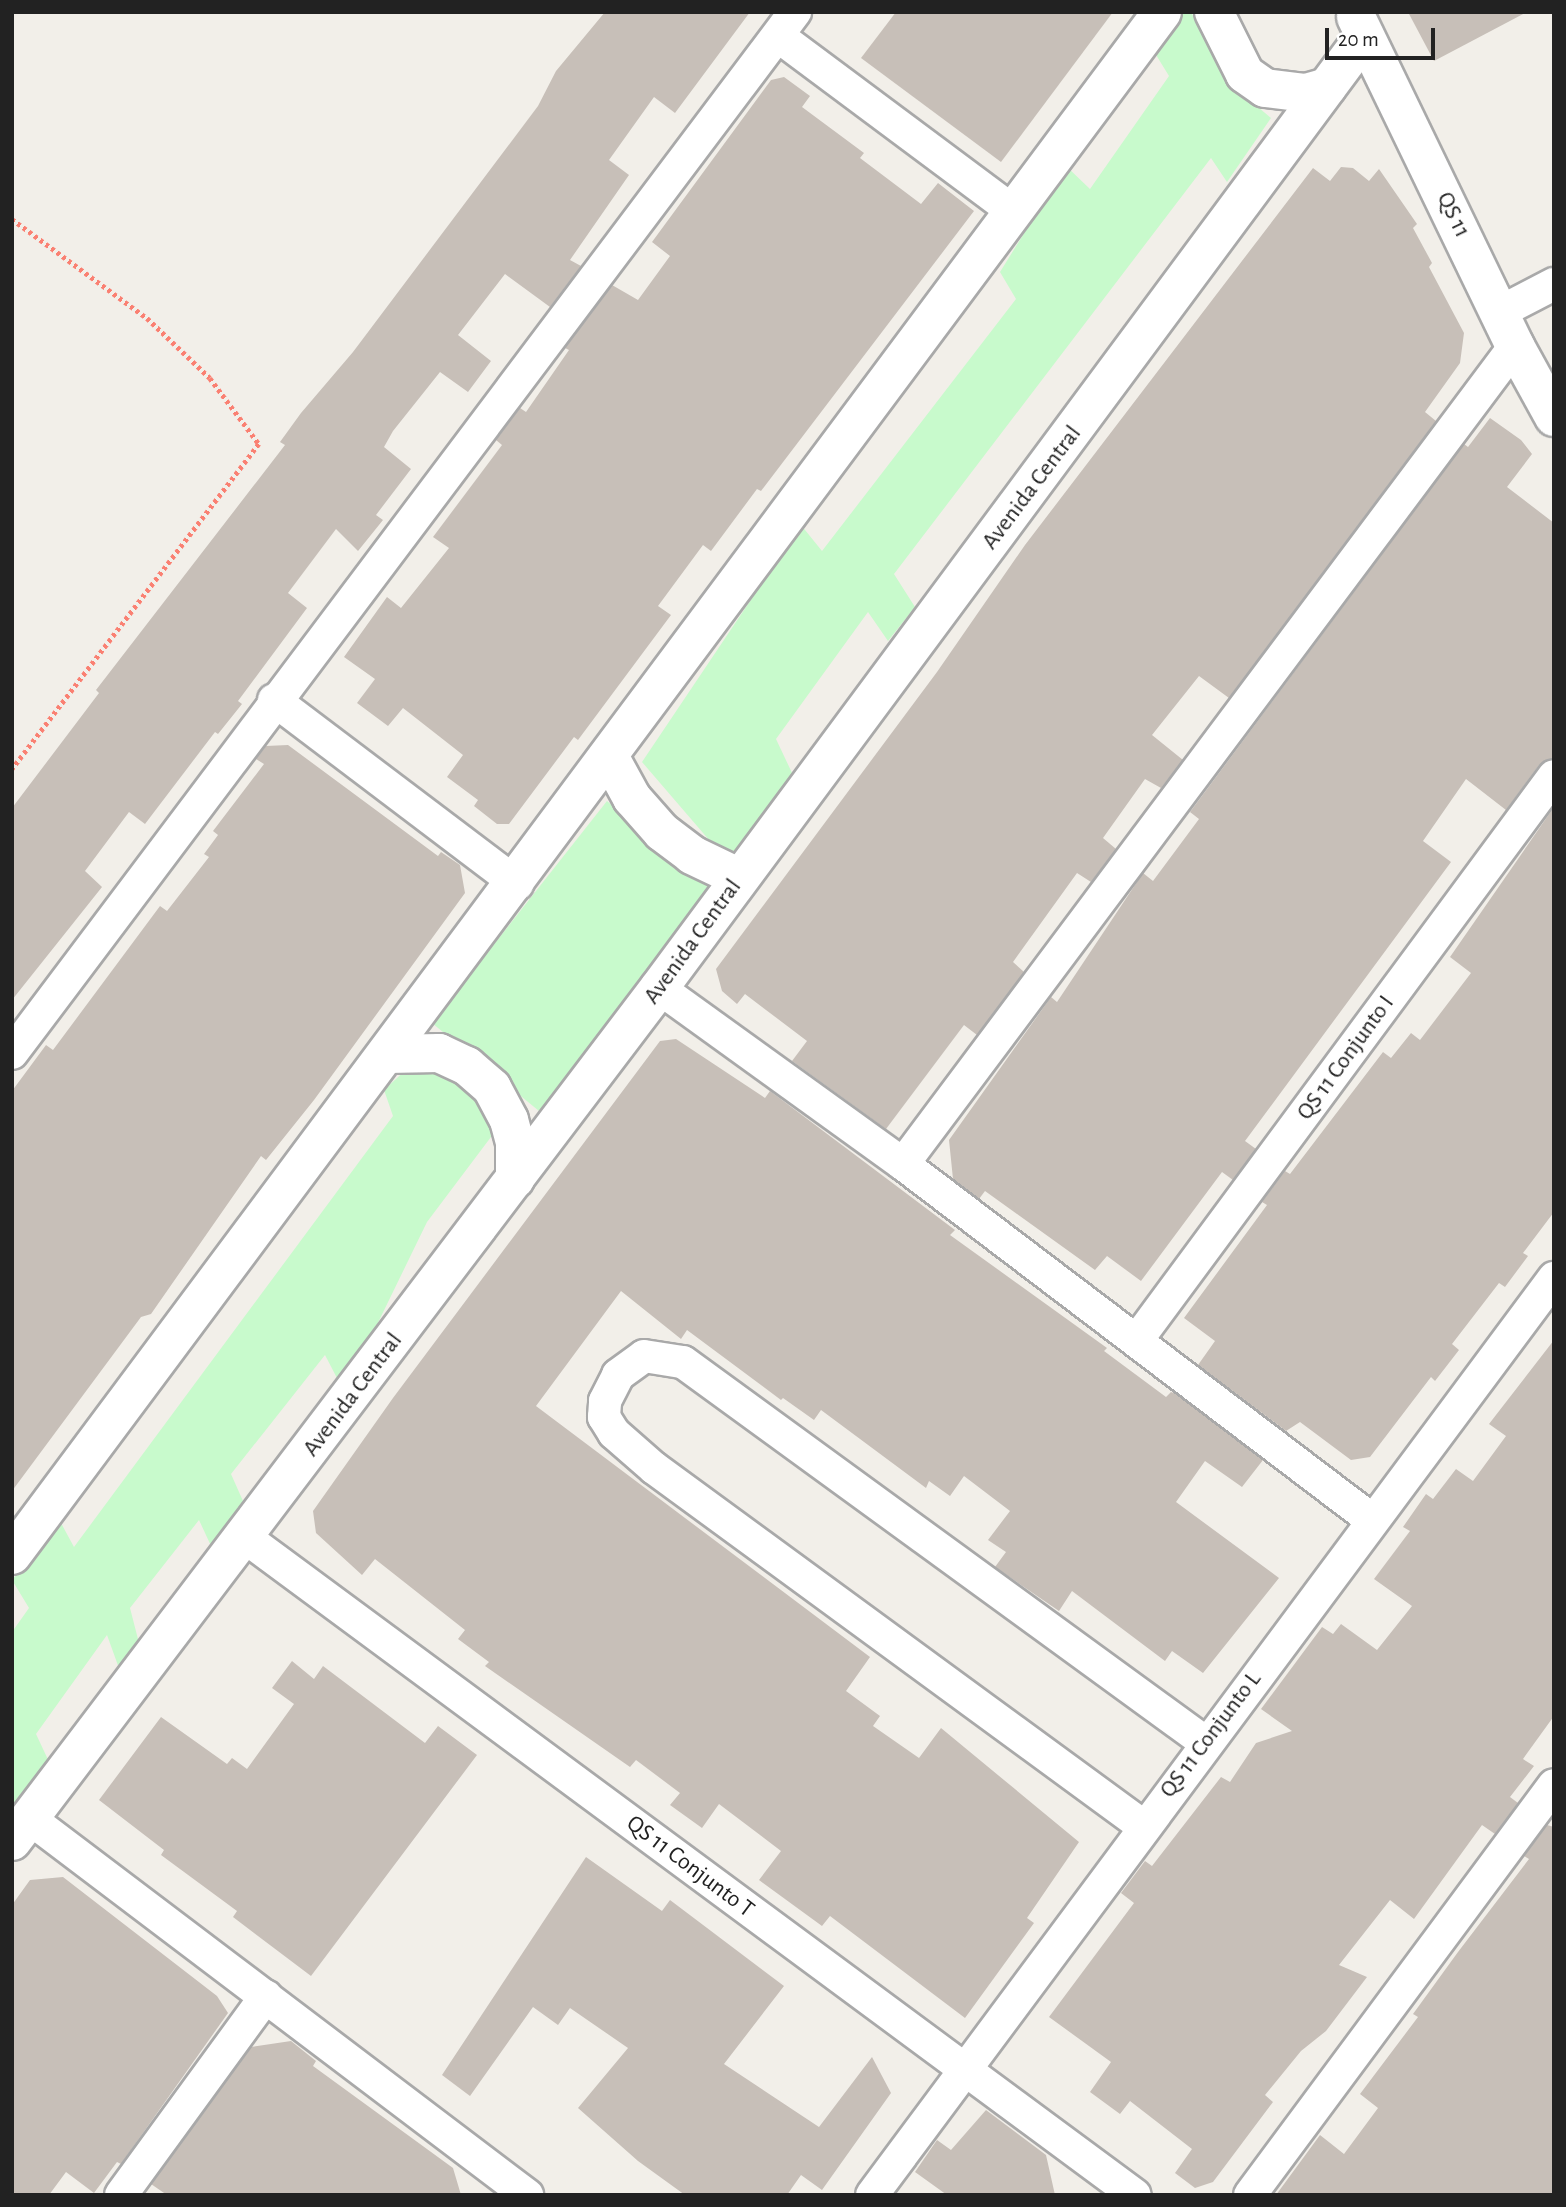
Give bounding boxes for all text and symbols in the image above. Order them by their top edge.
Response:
scale bar [1328,14,1438,58]
text: 20 m [1338,29,1379,50]
street label: QS 11 [1430,188,1476,242]
street label: Avenida Central [976,420,1088,556]
street label: Avenida Central [638,874,748,1010]
street label: QS 11 Conjunto I [1291,990,1401,1126]
street label: Avenida Central [297,1327,409,1463]
street label: QS 11 Conjunto L [1154,1666,1268,1804]
street label: QS 11 Conjunto T [620,1810,760,1924]

